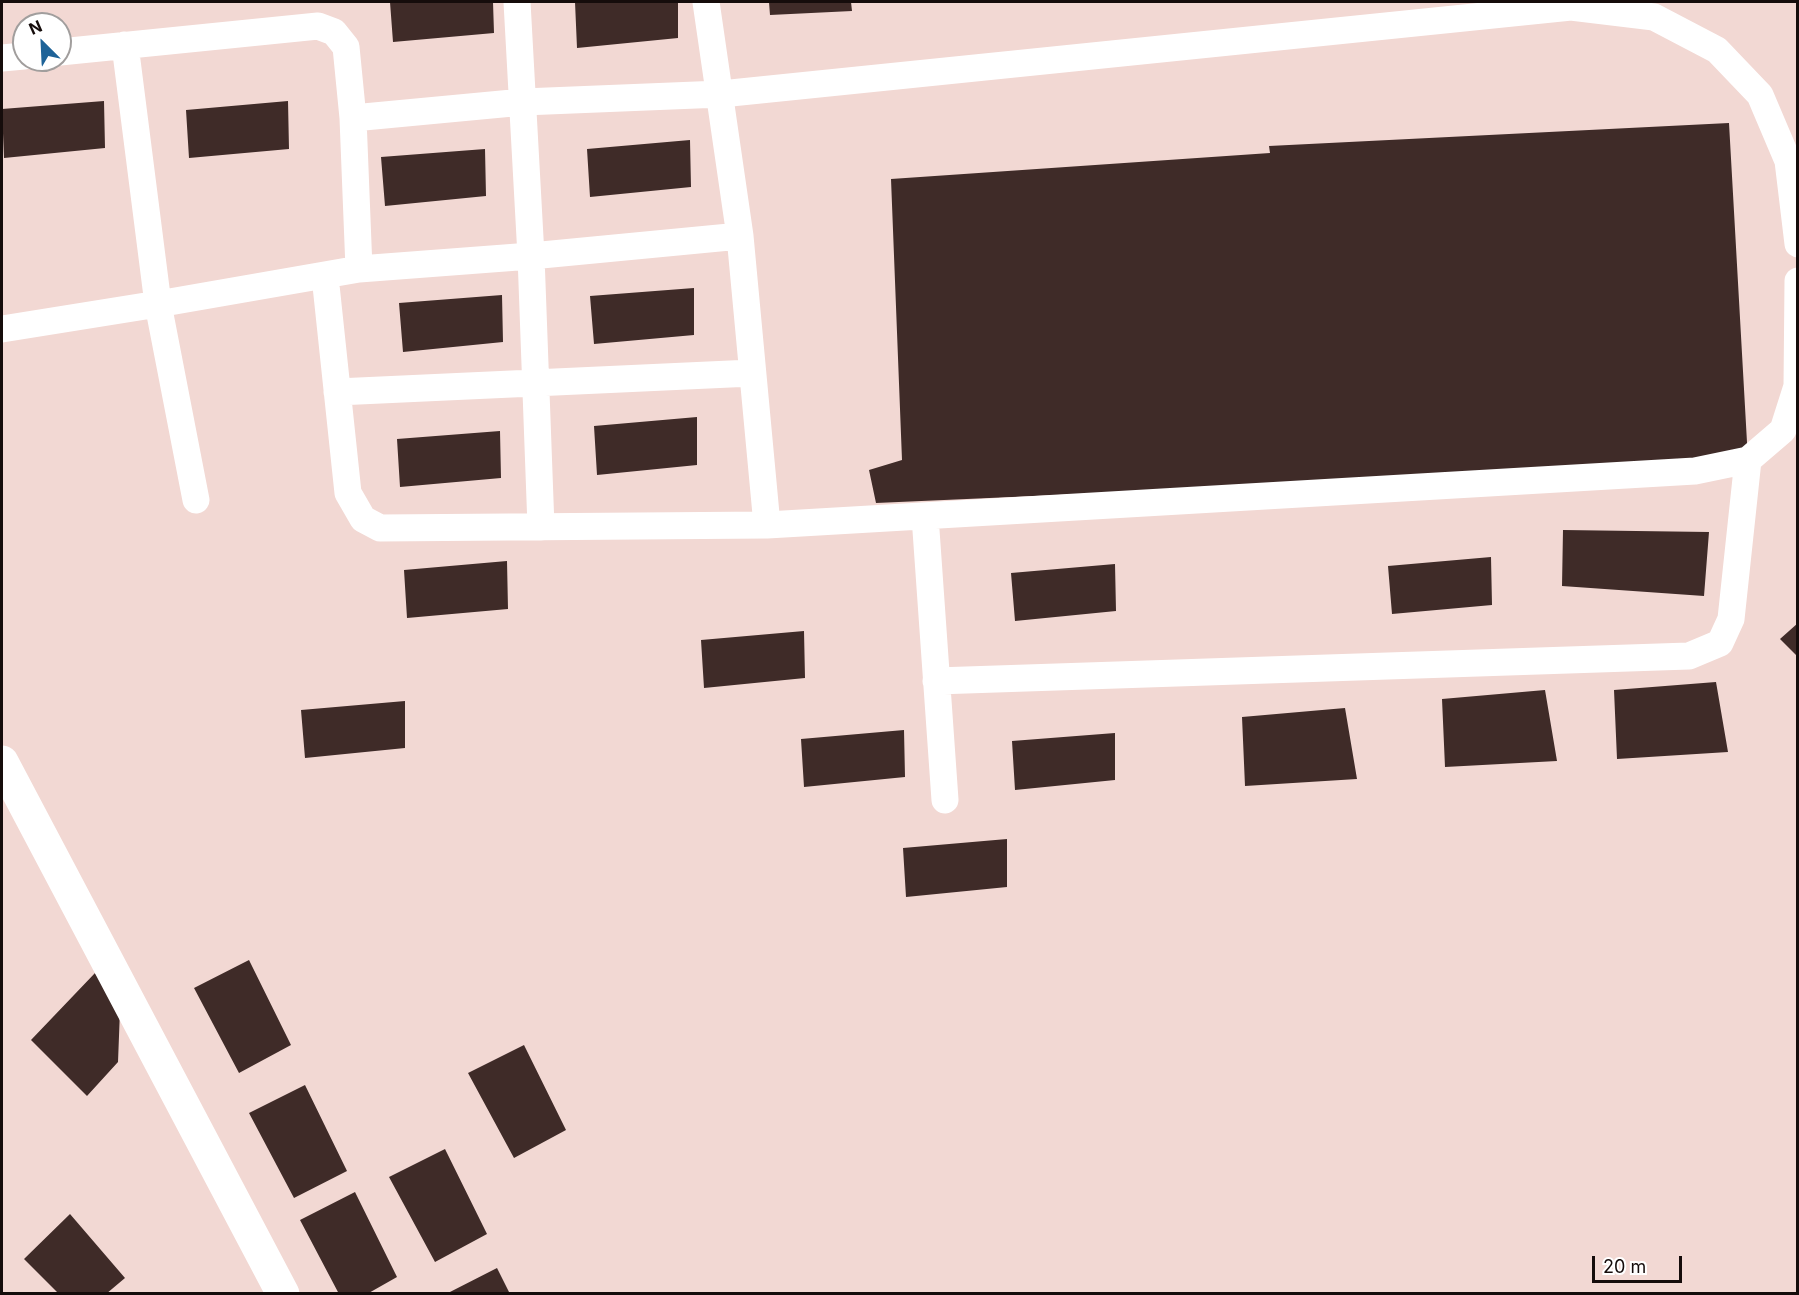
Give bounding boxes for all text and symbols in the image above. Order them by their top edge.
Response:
north arrow [12,12,72,72]
text: N [26,16,45,39]
scale bar [1595,1244,1685,1282]
text: 20 m [1603,1256,1646,1277]

